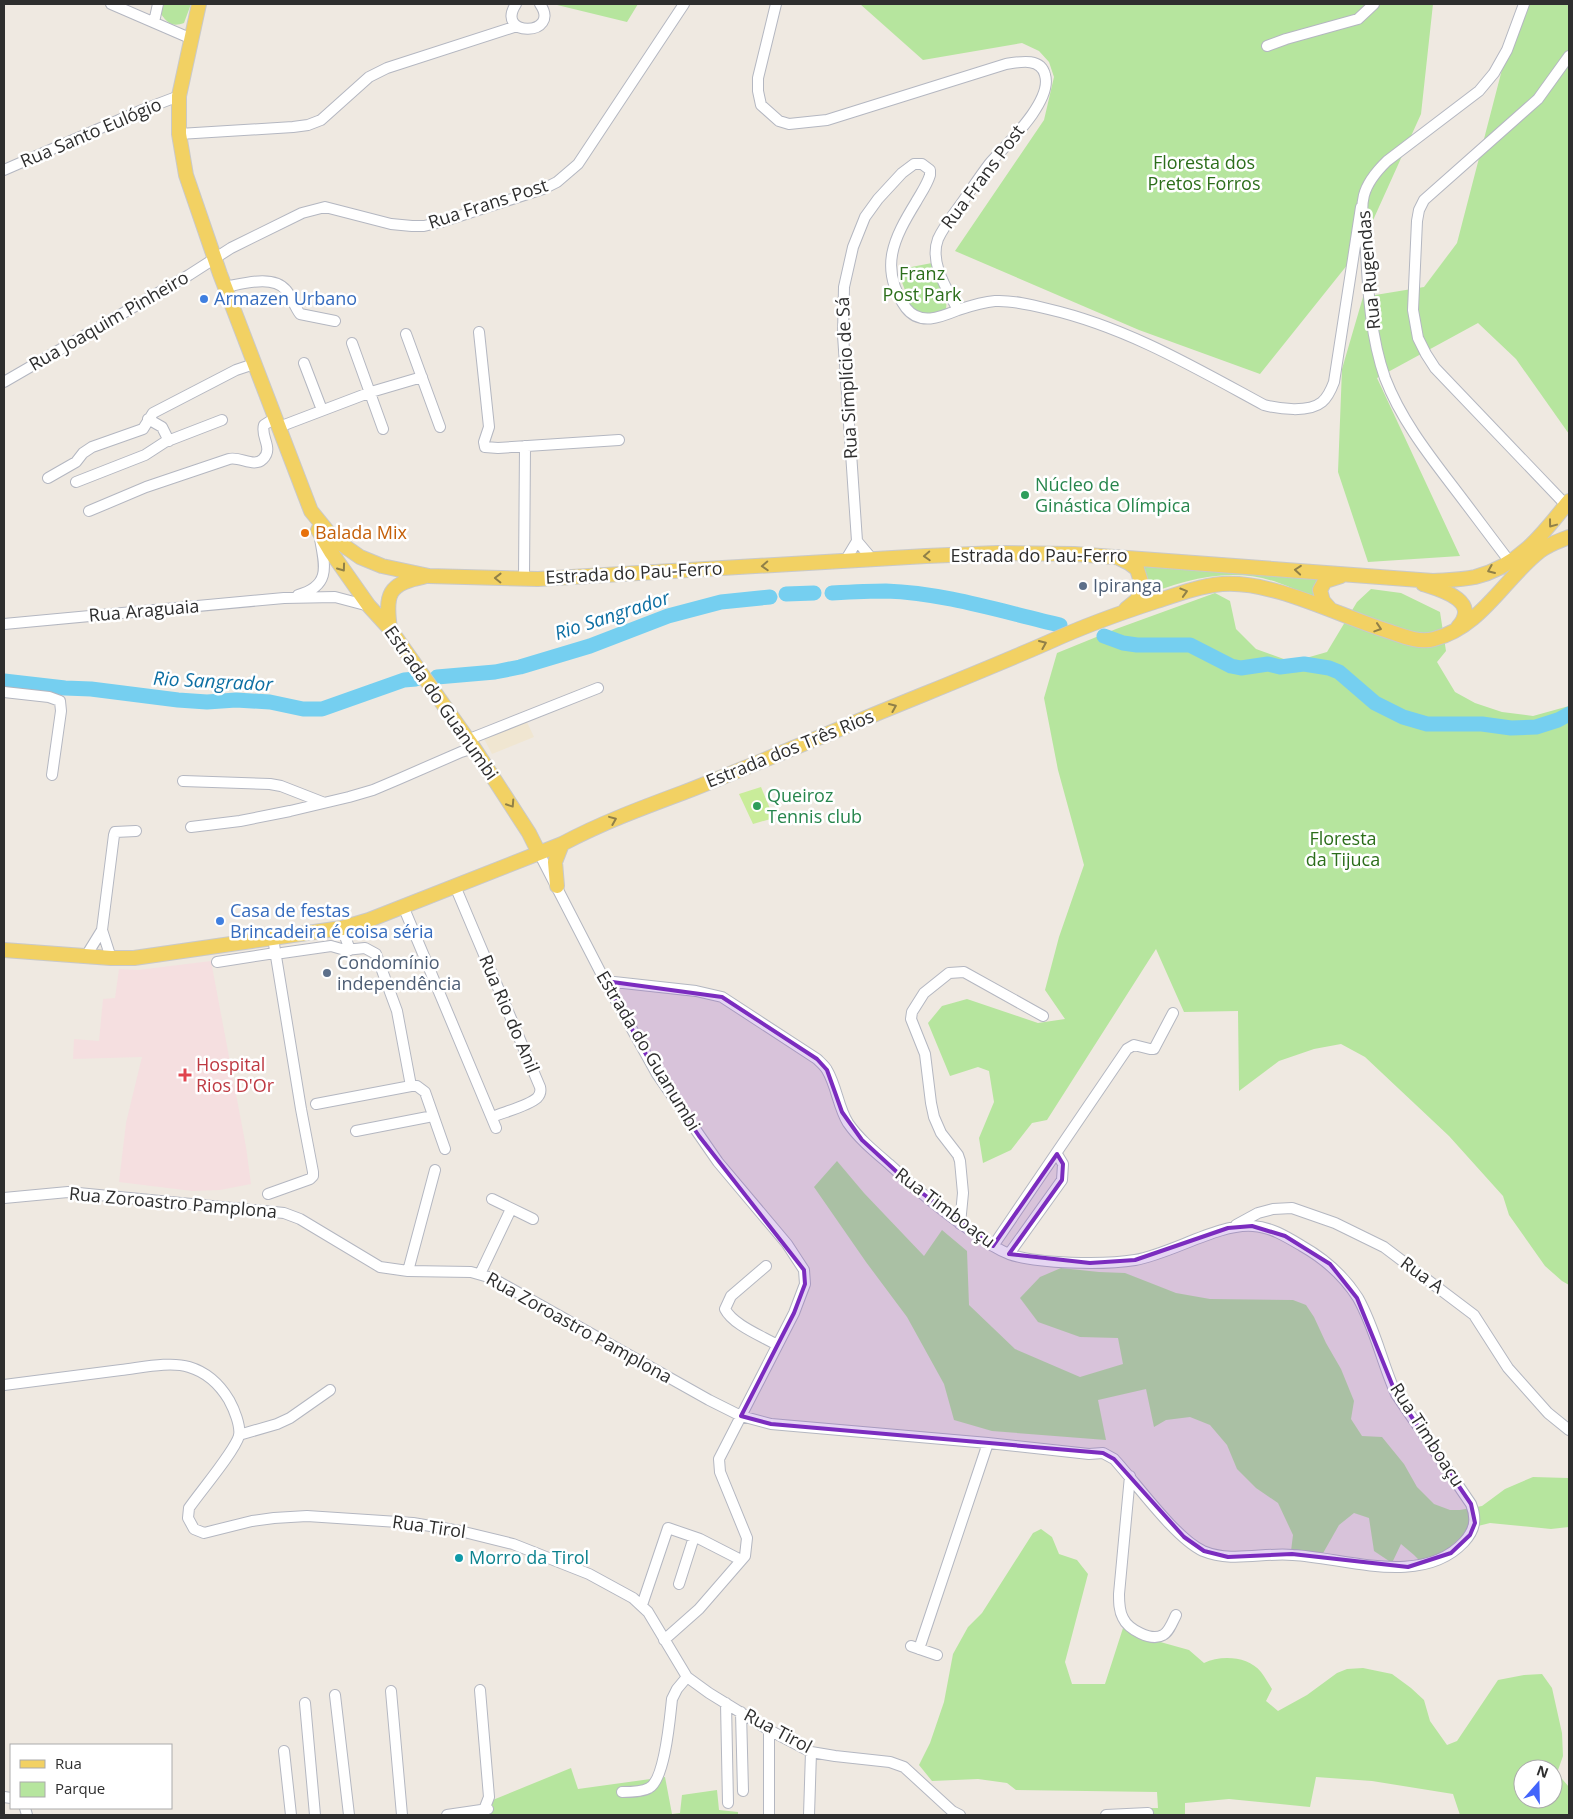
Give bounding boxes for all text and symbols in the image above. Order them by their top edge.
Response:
street label: Rua Santo Eulógio [16,91,165,173]
street label: Rua Frans Post [935,119,1029,233]
park label: Floresta dos Pretos Forros [1147,150,1261,195]
street label: Rua Frans Post [425,172,551,234]
street label: Rua Rugendas [1351,210,1385,331]
park label: Franz Post Park [883,261,962,306]
street label: Rua Joaquim Pinheiro [24,265,193,376]
place label: Armazen Urbano [214,286,357,310]
marker: Armazen Urbano [198,293,210,305]
street label: Rua Simplício de Sá [830,296,862,460]
place label: Núcleo de Ginástica Olímpica [1035,472,1190,517]
marker: Núcleo de Ginástica Olímpica [1019,489,1031,501]
one-way arrow [1549,518,1557,527]
place label: Balada Mix [315,520,408,544]
marker: Balada Mix [299,527,311,539]
street label: Estrada do Pau-Ferro [950,543,1128,567]
one-way arrow [923,551,931,562]
street label: Estrada do Pau-Ferro [545,555,723,589]
one-way arrow [761,560,769,571]
one-way arrow [336,562,345,572]
one-way arrow [1487,564,1496,575]
one-way arrow [1294,565,1302,576]
one-way arrow [494,573,502,583]
place label: Ipiranga [1093,573,1162,597]
marker: Ipiranga [1077,580,1089,592]
water label: Rio Sangrador [551,584,674,646]
one-way arrow [1179,588,1188,598]
street label: Rua Araguaia [88,593,200,627]
street label: Estrada do Guanumbi [380,621,504,784]
one-way arrow [1373,622,1382,632]
one-way arrow [1038,640,1047,651]
water label: Rio Sangrador [152,665,275,697]
one-way arrow [888,702,897,713]
street label: Estrada dos Três Rios [702,703,877,793]
place label: Queiroz Tennis club [767,783,862,828]
one-way arrow [505,798,514,808]
marker: Queiroz Tennis club [751,800,763,812]
one-way arrow [608,816,617,827]
park label: Floresta da Tijuca [1306,826,1380,871]
place label: Casa de festas Brincadeira é coisa séria [230,898,434,943]
marker: Casa de festas Brincadeira é coisa séria [214,915,226,927]
place label: Condomínio independência [337,950,461,995]
street label: Rua Rio do Anil [474,951,546,1076]
street label: Estrada do Guanumbi [591,966,706,1135]
marker: Condomínio independência [321,967,333,979]
place label: Hospital Rios D'Or [196,1052,275,1097]
marker: Hospital Rios D'Or [178,1068,192,1082]
street label: Rua Timboaçu [891,1162,1001,1253]
street label: Rua Zoroastro Pamplona [68,1181,278,1223]
street label: Rua A [1396,1250,1450,1298]
street label: Rua Zoroastro Pamplona [482,1266,677,1388]
street label: Rua Timboaçu [1385,1378,1470,1491]
street label: Rua Tirol [391,1509,467,1543]
place label: Morro da Tirol [469,1545,589,1569]
marker: Morro da Tirol [453,1552,465,1564]
street label: Rua Tirol [740,1702,817,1758]
legend [10,1744,172,1809]
text: Rua [55,1753,82,1773]
north arrow [1513,1759,1563,1809]
text: N [1534,1760,1551,1782]
text: Parque [55,1778,105,1798]

